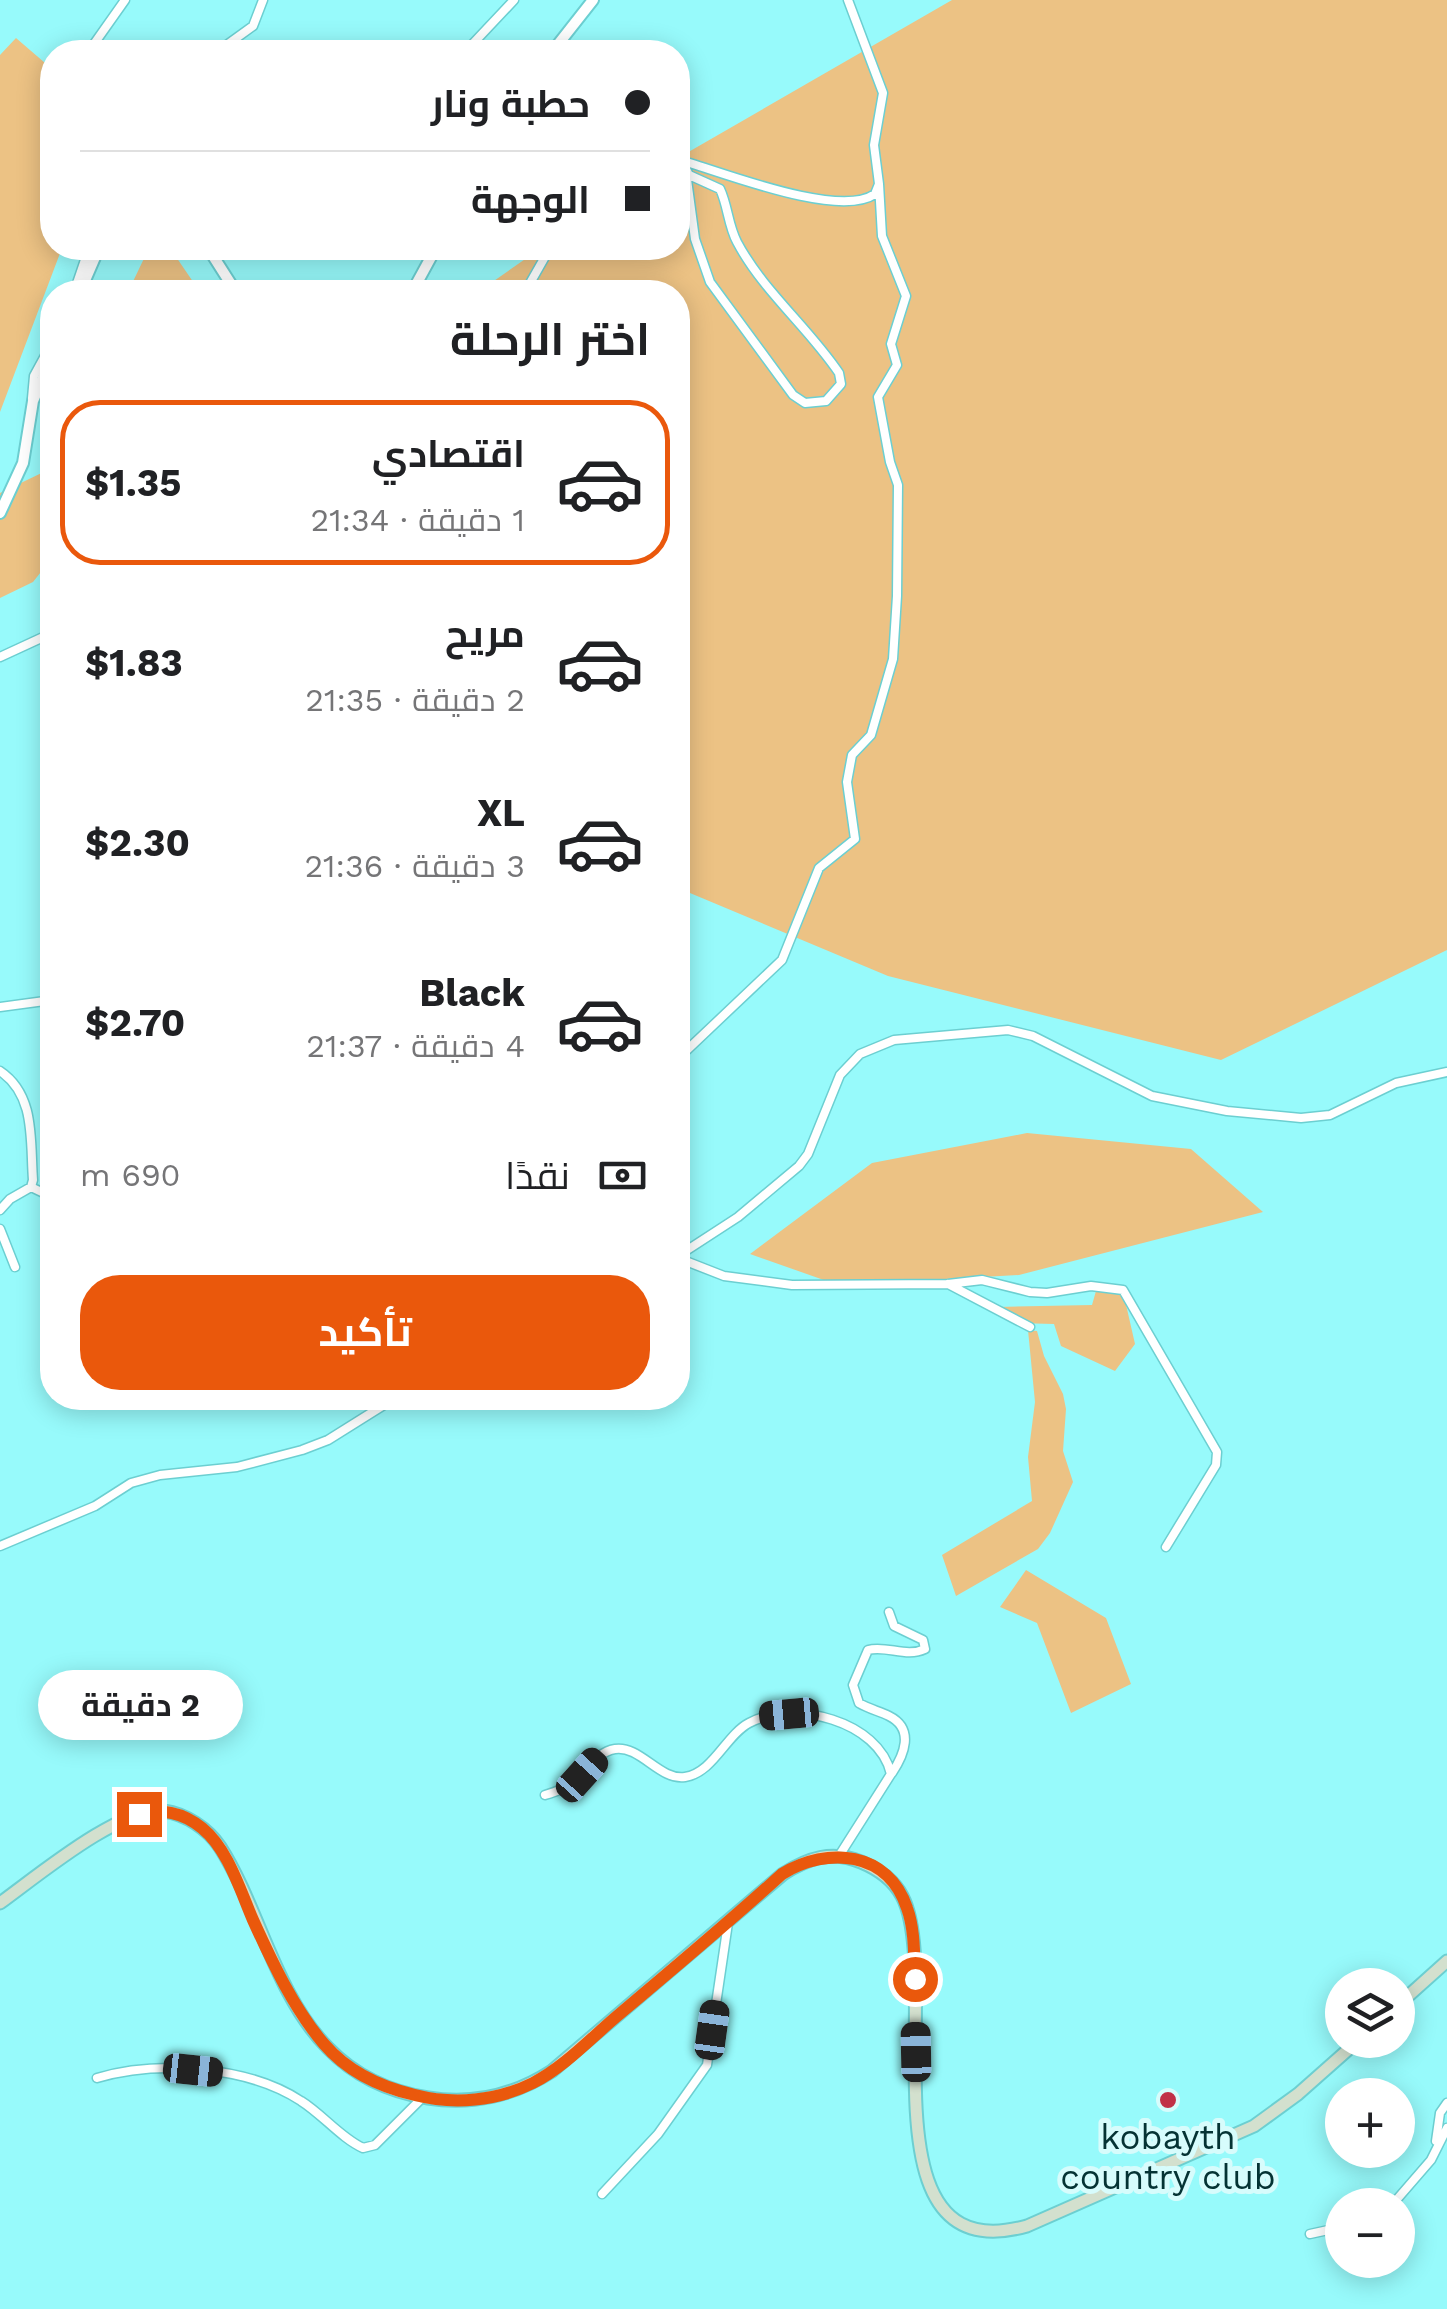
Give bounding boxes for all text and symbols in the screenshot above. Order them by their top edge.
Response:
text: حطبة ونار [431,82,590,126]
text: الوجهة [471,178,590,222]
text: اختر الرحلة [450,313,650,366]
text: اقتصادي [372,432,525,476]
icon: car [555,438,645,528]
text: $1.35 [85,461,181,505]
text: 1 دقيقة · 21:34 [310,501,525,539]
text: مريح [445,612,525,656]
icon: car [555,618,645,708]
text: $1.83 [85,641,183,685]
text: 2 دقيقة · 21:35 [305,681,525,719]
text: XL [477,791,525,835]
icon: car [555,798,645,888]
text: $2.30 [85,821,190,865]
text: 3 دقيقة · 21:36 [304,847,525,885]
text: Black [419,971,525,1015]
icon: car [555,978,645,1068]
text: $2.70 [85,1001,185,1045]
text: 4 دقيقة · 21:37 [306,1027,525,1065]
icon: cash [595,1148,650,1203]
text: نقدًا [505,1154,570,1198]
text: 690 m [80,1156,181,1194]
button: تأكيد [80,1275,650,1390]
callout: 2 دقيقة [36,1669,242,1739]
text: 2 دقيقة [81,1686,200,1724]
car [758,1696,820,1732]
car [551,1743,613,1807]
route end [117,1792,162,1837]
route start [893,1957,938,2002]
map controls [1325,1968,1415,2278]
button: layers [1325,1968,1415,2058]
car [693,1998,731,2062]
car [900,2022,932,2082]
car [162,2052,224,2088]
button: + [1325,2078,1415,2168]
marker: kobayth country club [1157,2089,1179,2111]
place label: kobayth country club [1060,2116,1276,2198]
button: − [1325,2188,1415,2278]

